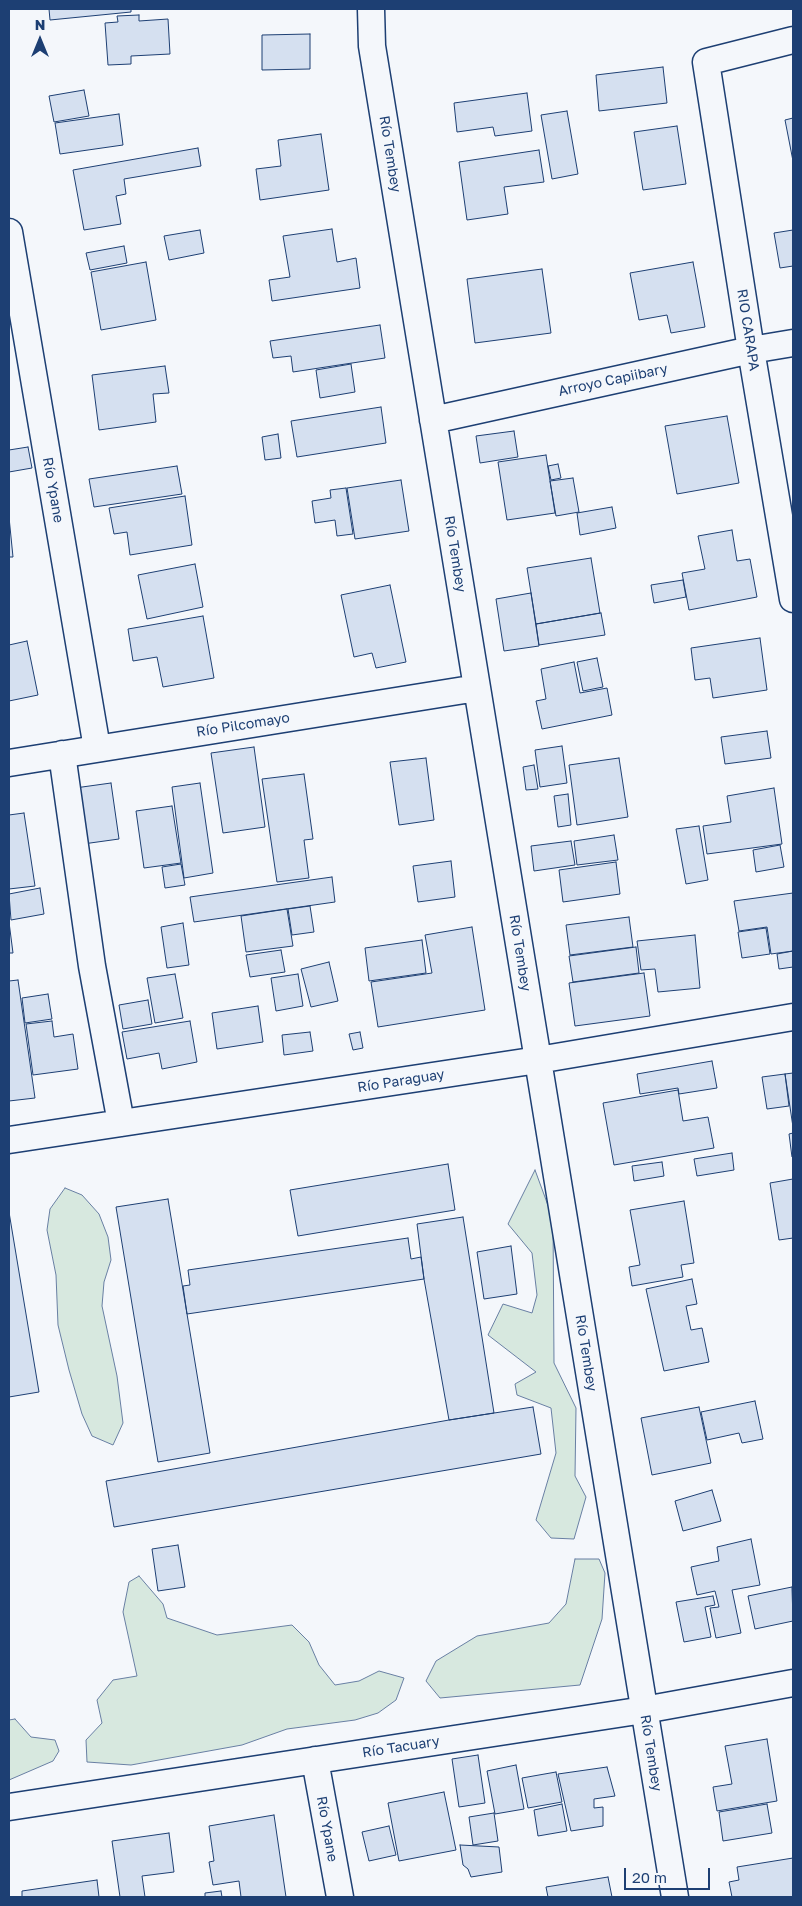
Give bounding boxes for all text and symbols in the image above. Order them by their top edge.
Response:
north arrow [15,15,65,65]
text: N [35,16,45,33]
street label: Río Tembey [376,114,404,194]
street label: RIO CARAPA [733,288,763,372]
street label: Arroyo Capiibary [557,360,669,400]
street label: Río Ypane [39,456,67,524]
street label: Río Tembey [441,514,469,594]
street label: Río Pilcomayo [195,709,291,741]
street label: Río Tembey [506,913,534,993]
street label: Río Paraguay [356,1066,446,1096]
street label: Río Tembey [572,1313,600,1393]
street label: Río Tembey [637,1713,665,1793]
street label: Río Tacuary [361,1733,441,1761]
street label: Río Ypane [313,1795,341,1863]
scale bar [627,1858,713,1890]
text: 20 m [632,1868,667,1886]

